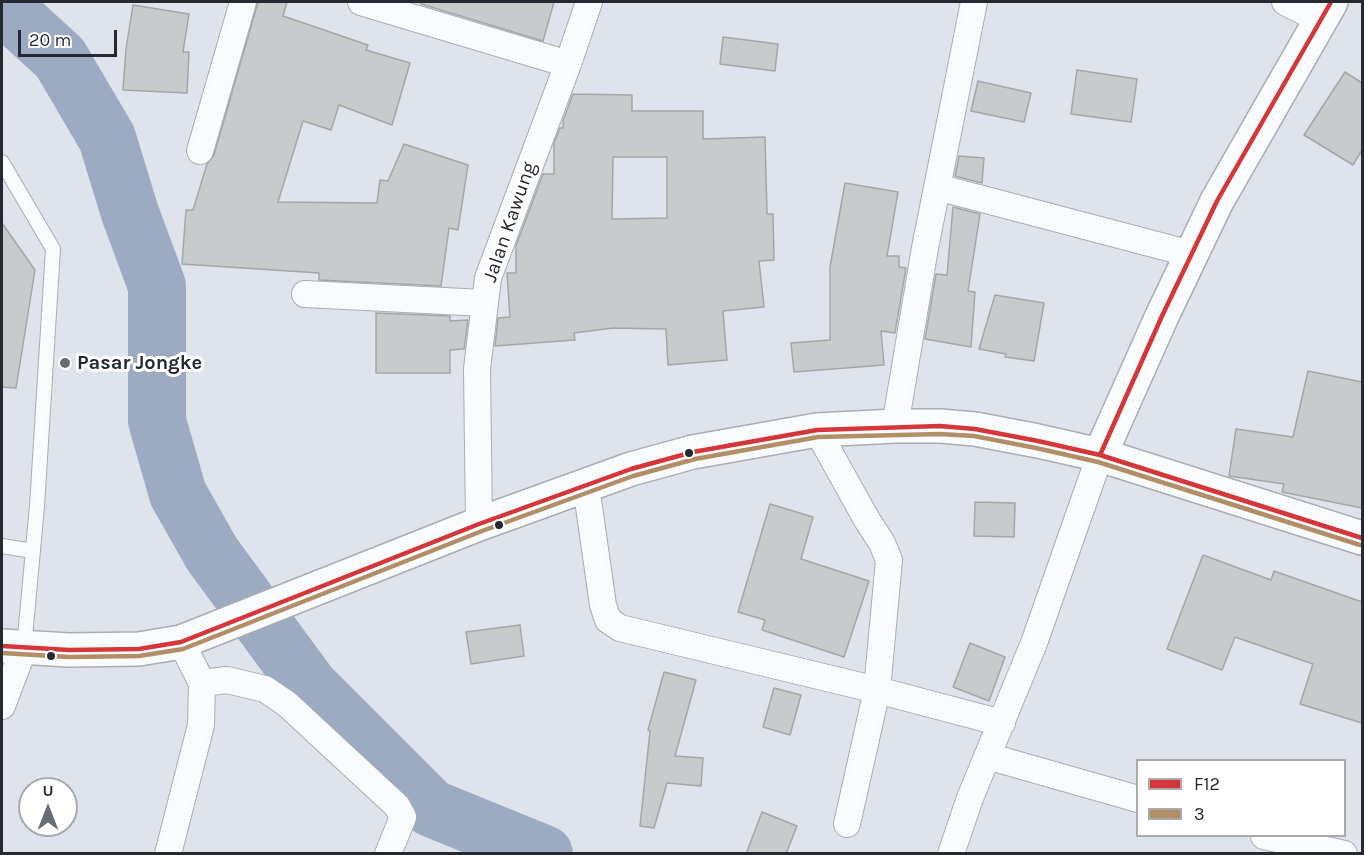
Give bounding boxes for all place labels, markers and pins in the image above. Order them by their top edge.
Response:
place label: Pasar Jongke [77,351,202,375]
marker: Pasar Jongke [58,356,72,370]
unlabelled marker [683,447,695,459]
unlabelled marker [493,519,505,531]
unlabelled marker [45,650,57,662]

